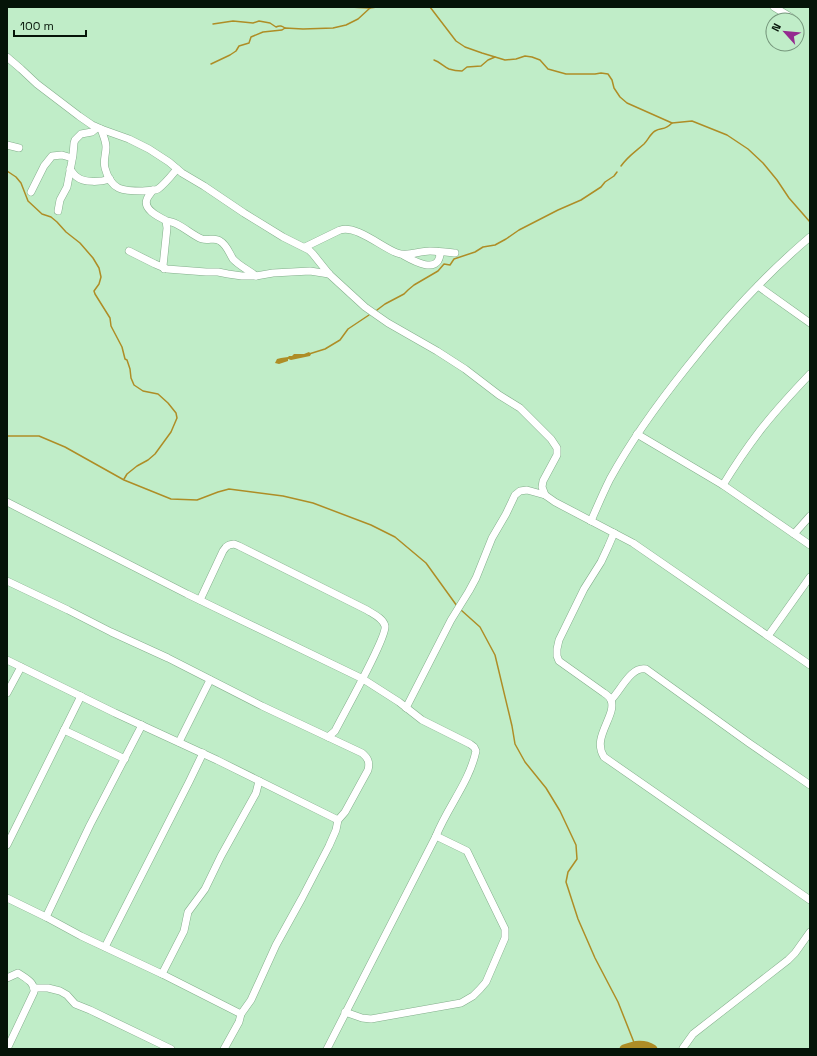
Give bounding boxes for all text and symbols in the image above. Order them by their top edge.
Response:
scale bar [14,12,86,38]
north arrow [765,12,805,52]
text: 100 m [20,18,54,34]
text: N [768,21,784,34]

